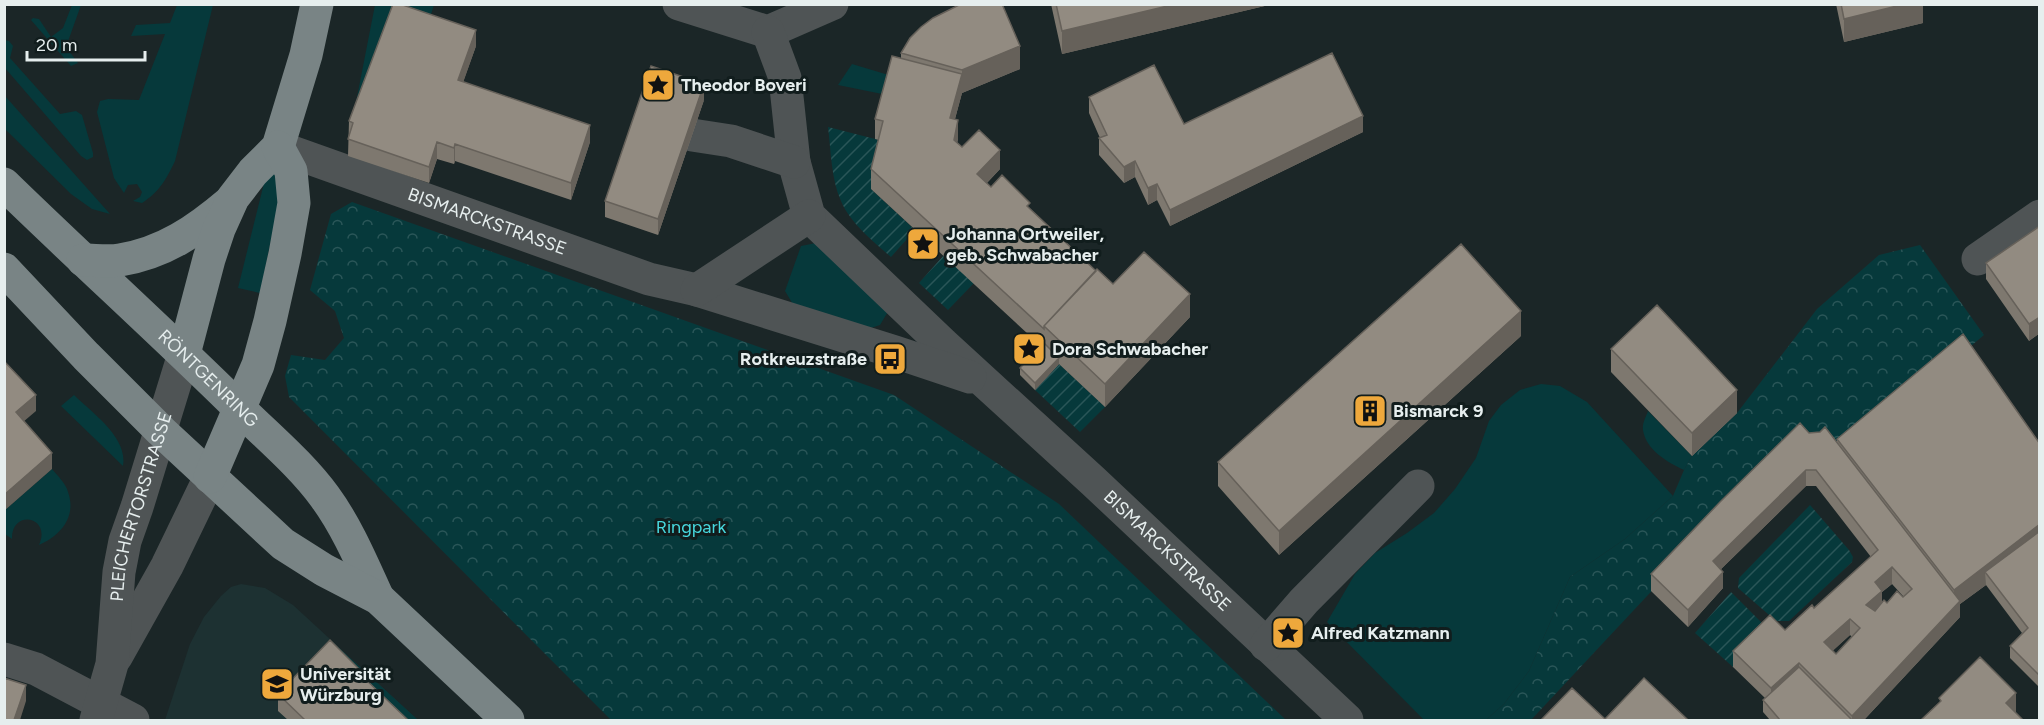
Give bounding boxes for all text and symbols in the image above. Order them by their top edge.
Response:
scale bar [27,24,146,62]
text: 20 m [36,34,77,56]
place icon: Theodor Boveri [640,67,676,103]
place label: Theodor Boveri [681,74,807,96]
street label: BISMARCKSTRASSE [405,183,569,260]
place label: Johanna Ortweiler, geb. Schwabacher [946,223,1104,266]
place icon: Johanna Ortweiler, geb. Schwabacher [905,226,941,262]
street label: RÖNTGENRING [153,325,263,432]
place icon: Dora Schwabacher [1011,331,1047,367]
place label: Dora Schwabacher [1052,338,1208,360]
bus stop icon: Rotkreuzstraße [872,341,908,377]
place label: Rotkreuzstraße [740,348,867,370]
building icon: Bismarck 9 [1352,393,1388,429]
place label: Bismarck 9 [1393,400,1483,422]
street label: PLEICHERTORSTRASSE [106,409,177,602]
street label: BISMARCKSTRASSE [1099,486,1236,616]
park label: Ringpark [656,516,727,538]
place icon: Alfred Katzmann [1270,615,1306,651]
place label: Alfred Katzmann [1311,622,1450,644]
place label: Universität Würzburg [300,663,391,706]
school or university icon: Universität Würzburg [259,666,295,702]

